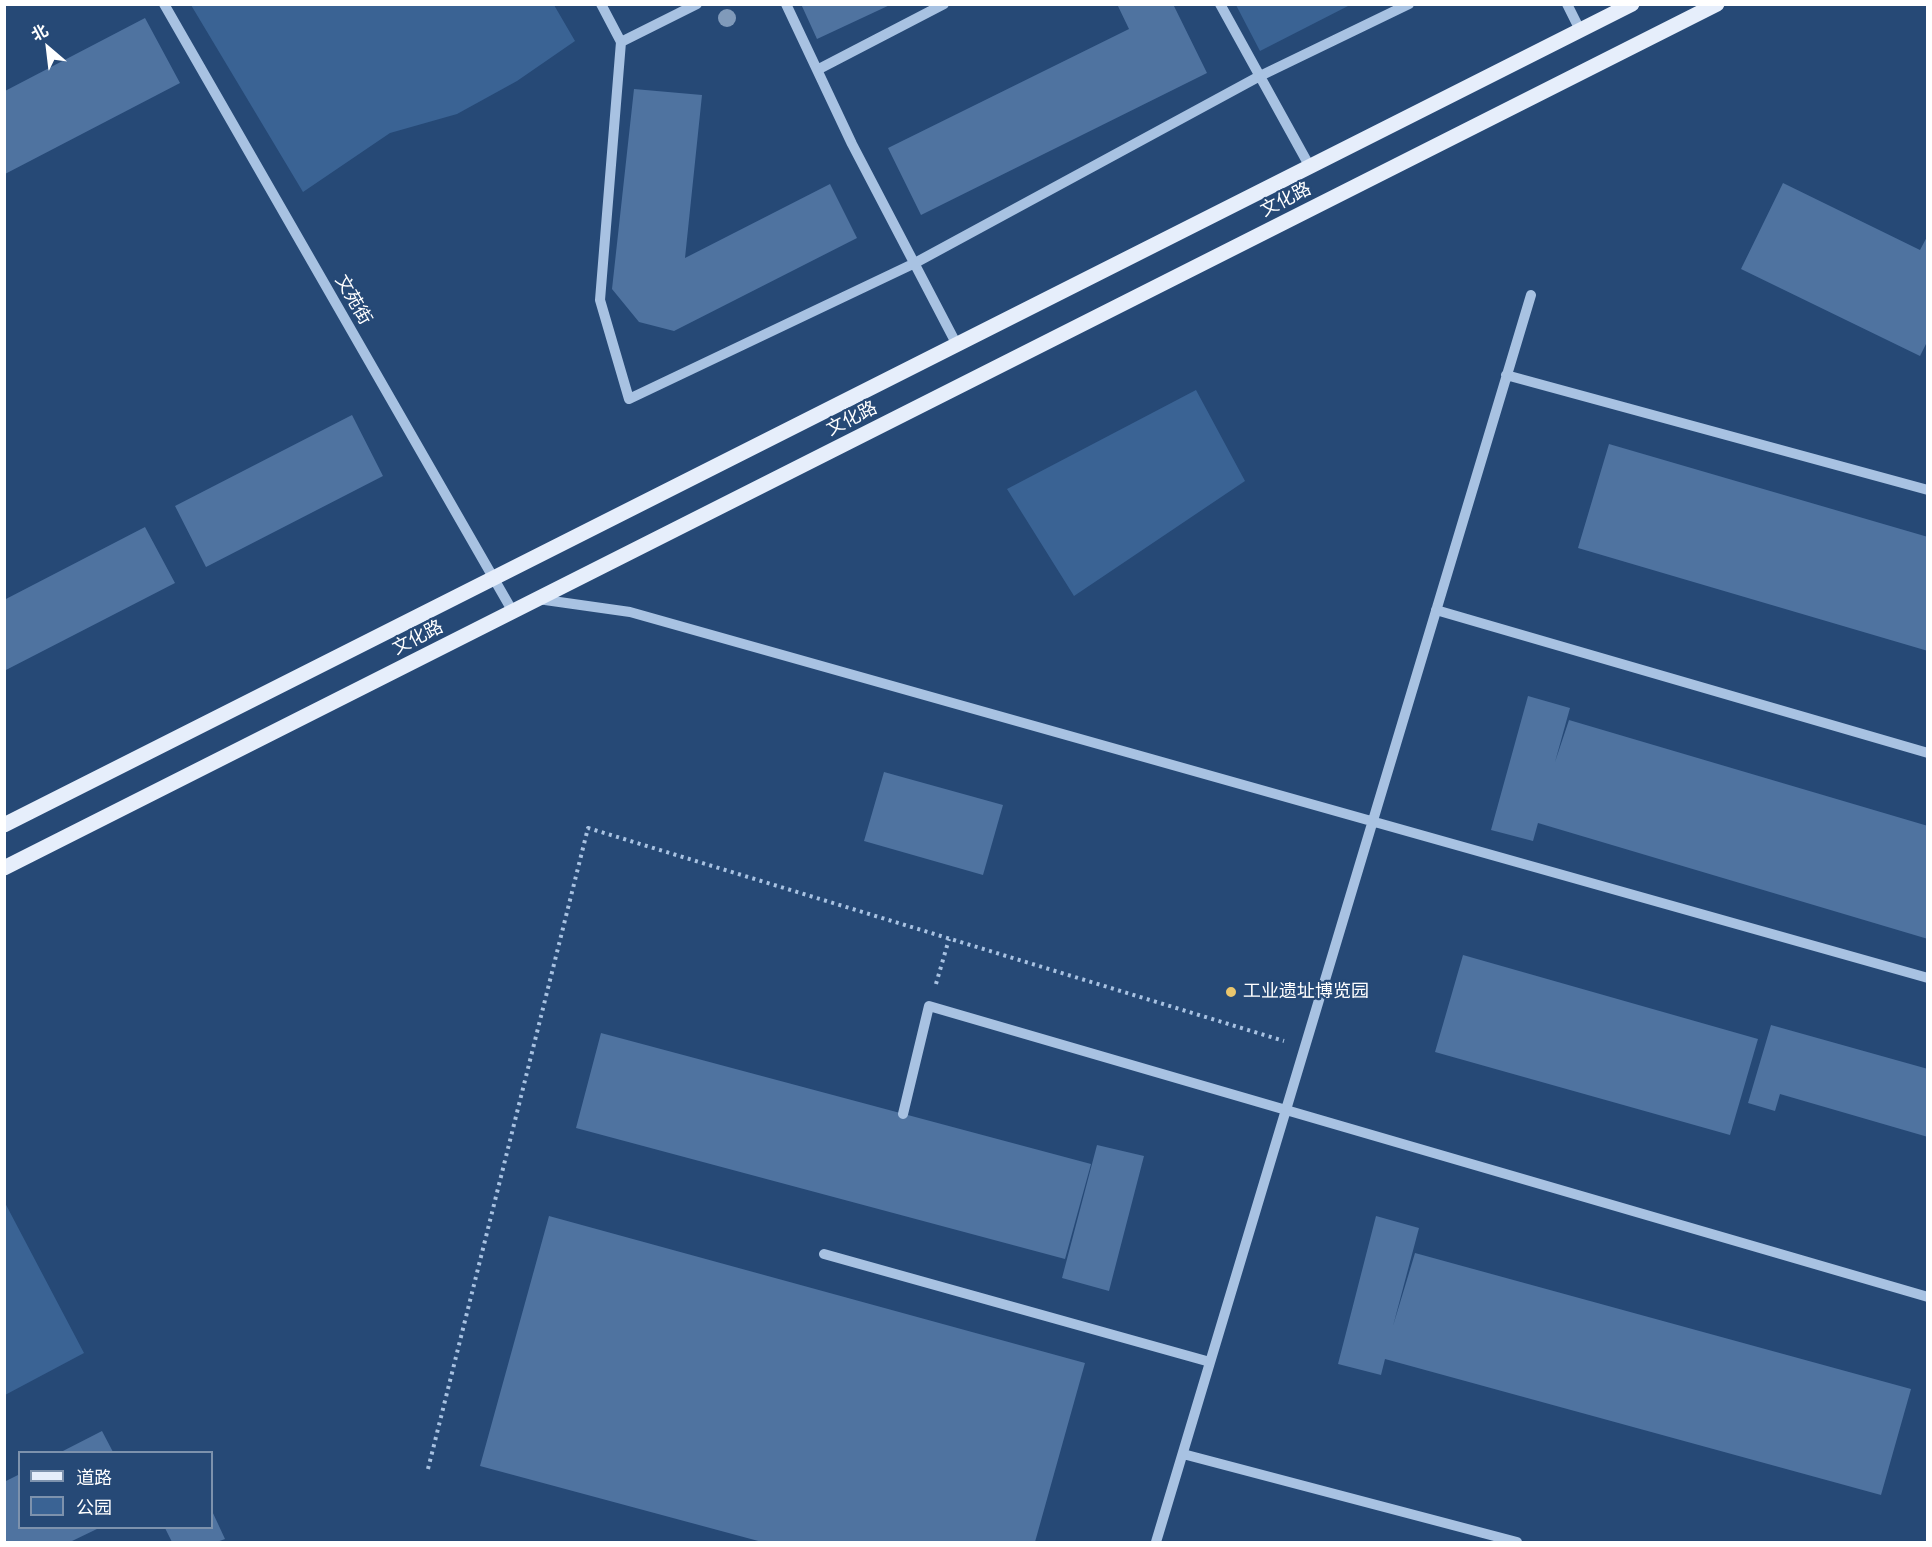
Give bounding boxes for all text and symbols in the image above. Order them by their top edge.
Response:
north arrow [18,18,78,78]
text: 北 [27,19,52,46]
street label: 文化路 [1257,178,1315,222]
street label: 文苑街 [330,271,376,329]
street label: 文化路 [823,397,881,441]
street label: 文化路 [389,616,447,660]
place label: 工业遗址博览园 [1243,981,1369,1003]
marker: 工业遗址博览园 [1224,985,1238,999]
legend [18,1451,213,1529]
text: 道路 [76,1465,112,1489]
text: 公园 [76,1495,112,1519]

